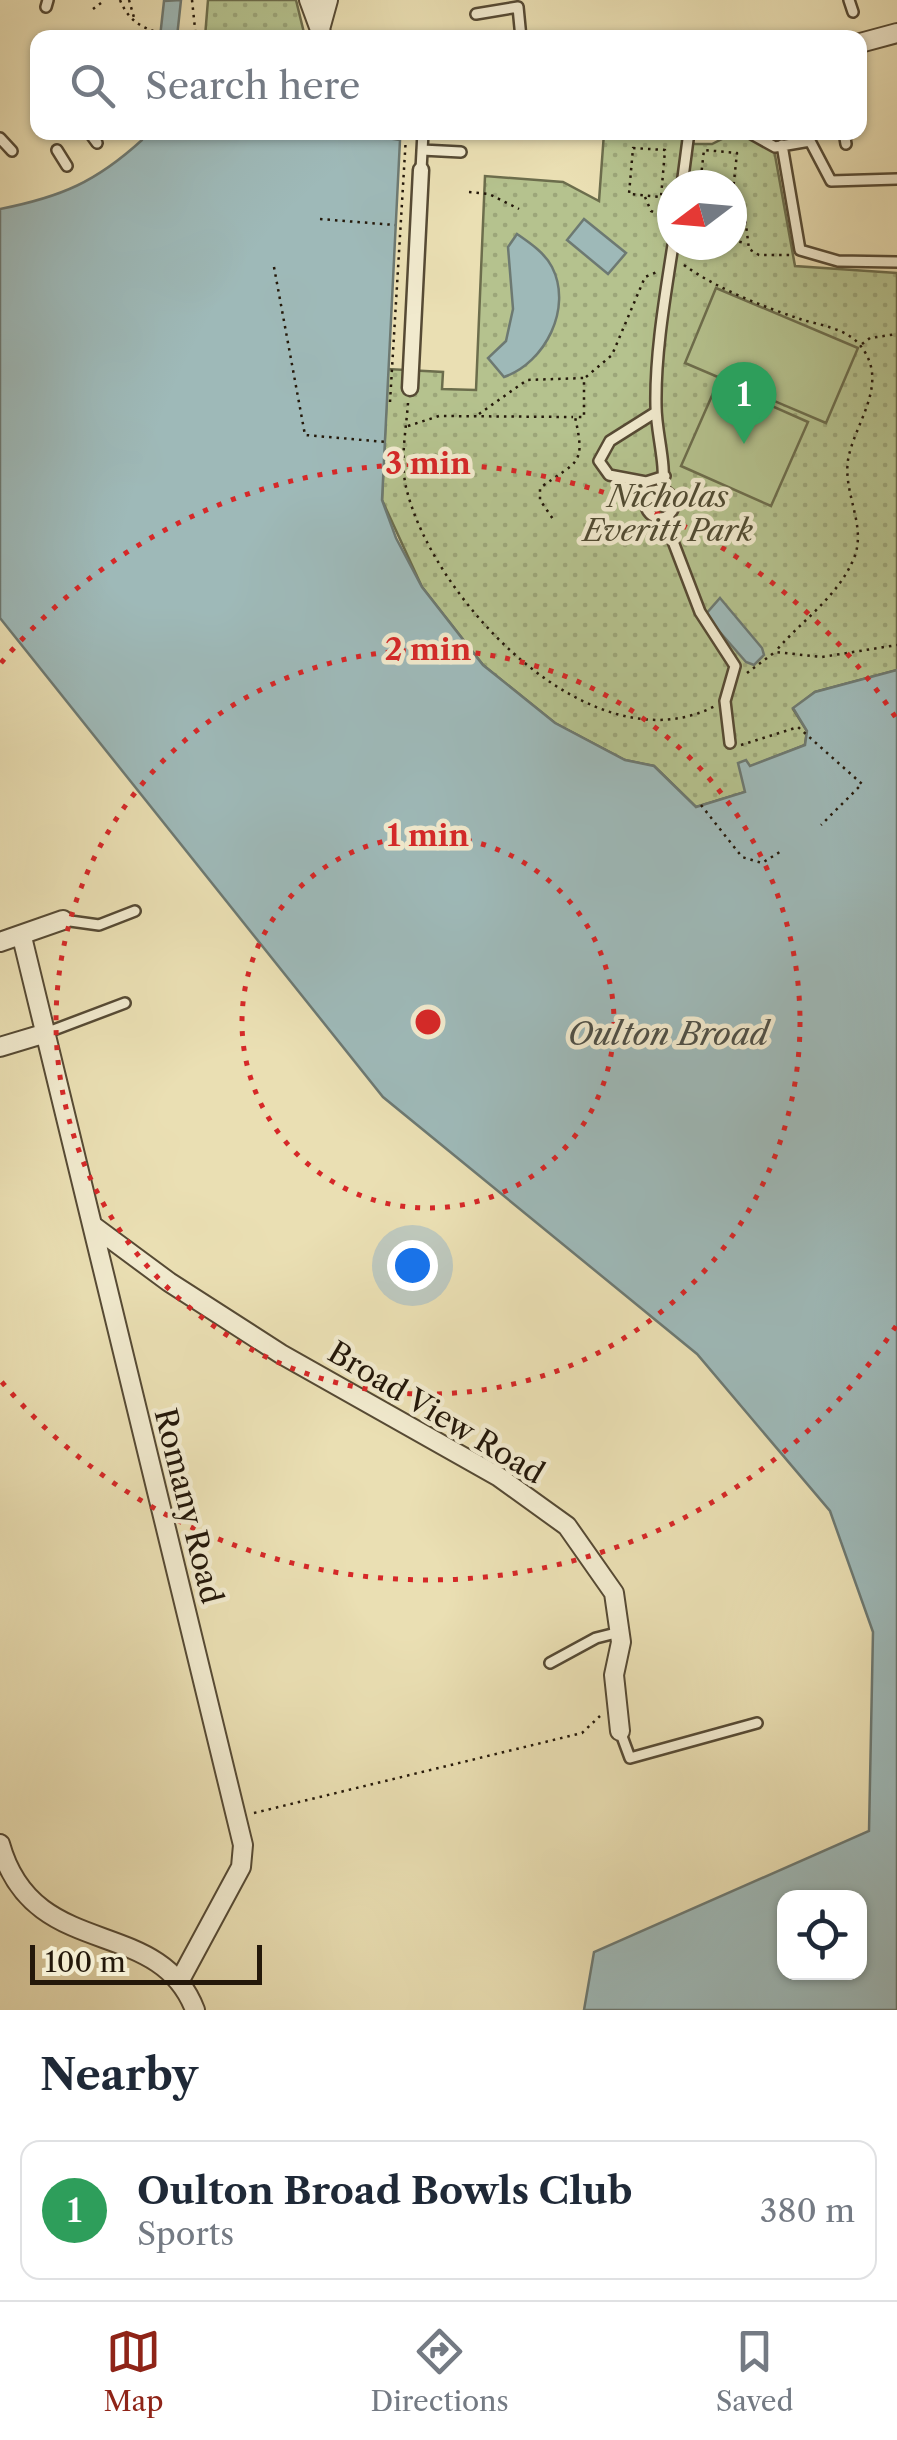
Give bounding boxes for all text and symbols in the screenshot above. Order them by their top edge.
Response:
search box [30,30,867,140]
icon: search [65,58,120,113]
text: Search here [145,62,360,109]
north arrow [657,170,747,260]
pin: 1 [712,362,776,444]
text: 3 min [385,445,471,482]
park label: Nicholas Everitt Park [581,478,753,549]
text: 2 min [385,631,472,668]
text: 1 min [387,817,470,854]
centre of rings [410,1004,446,1040]
water label: Oulton Broad [568,1014,771,1053]
your location [387,1240,438,1291]
street label: Broad View Road [321,1333,551,1492]
street label: Romany Road [146,1404,231,1607]
map controls [777,1890,867,1980]
button: locate [777,1890,867,1980]
scale bar [30,1940,262,1984]
text: 100 m [45,1945,126,1979]
text: Nearby [40,2049,198,2101]
text: Oulton Broad Bowls Club [137,2167,633,2214]
text: 1 [67,2191,82,2230]
text: 380 m [760,2191,855,2230]
text: Sports [137,2214,234,2253]
tab: Map [103,2324,164,2418]
tab: Directions [370,2324,509,2418]
tab: Saved [716,2324,794,2418]

